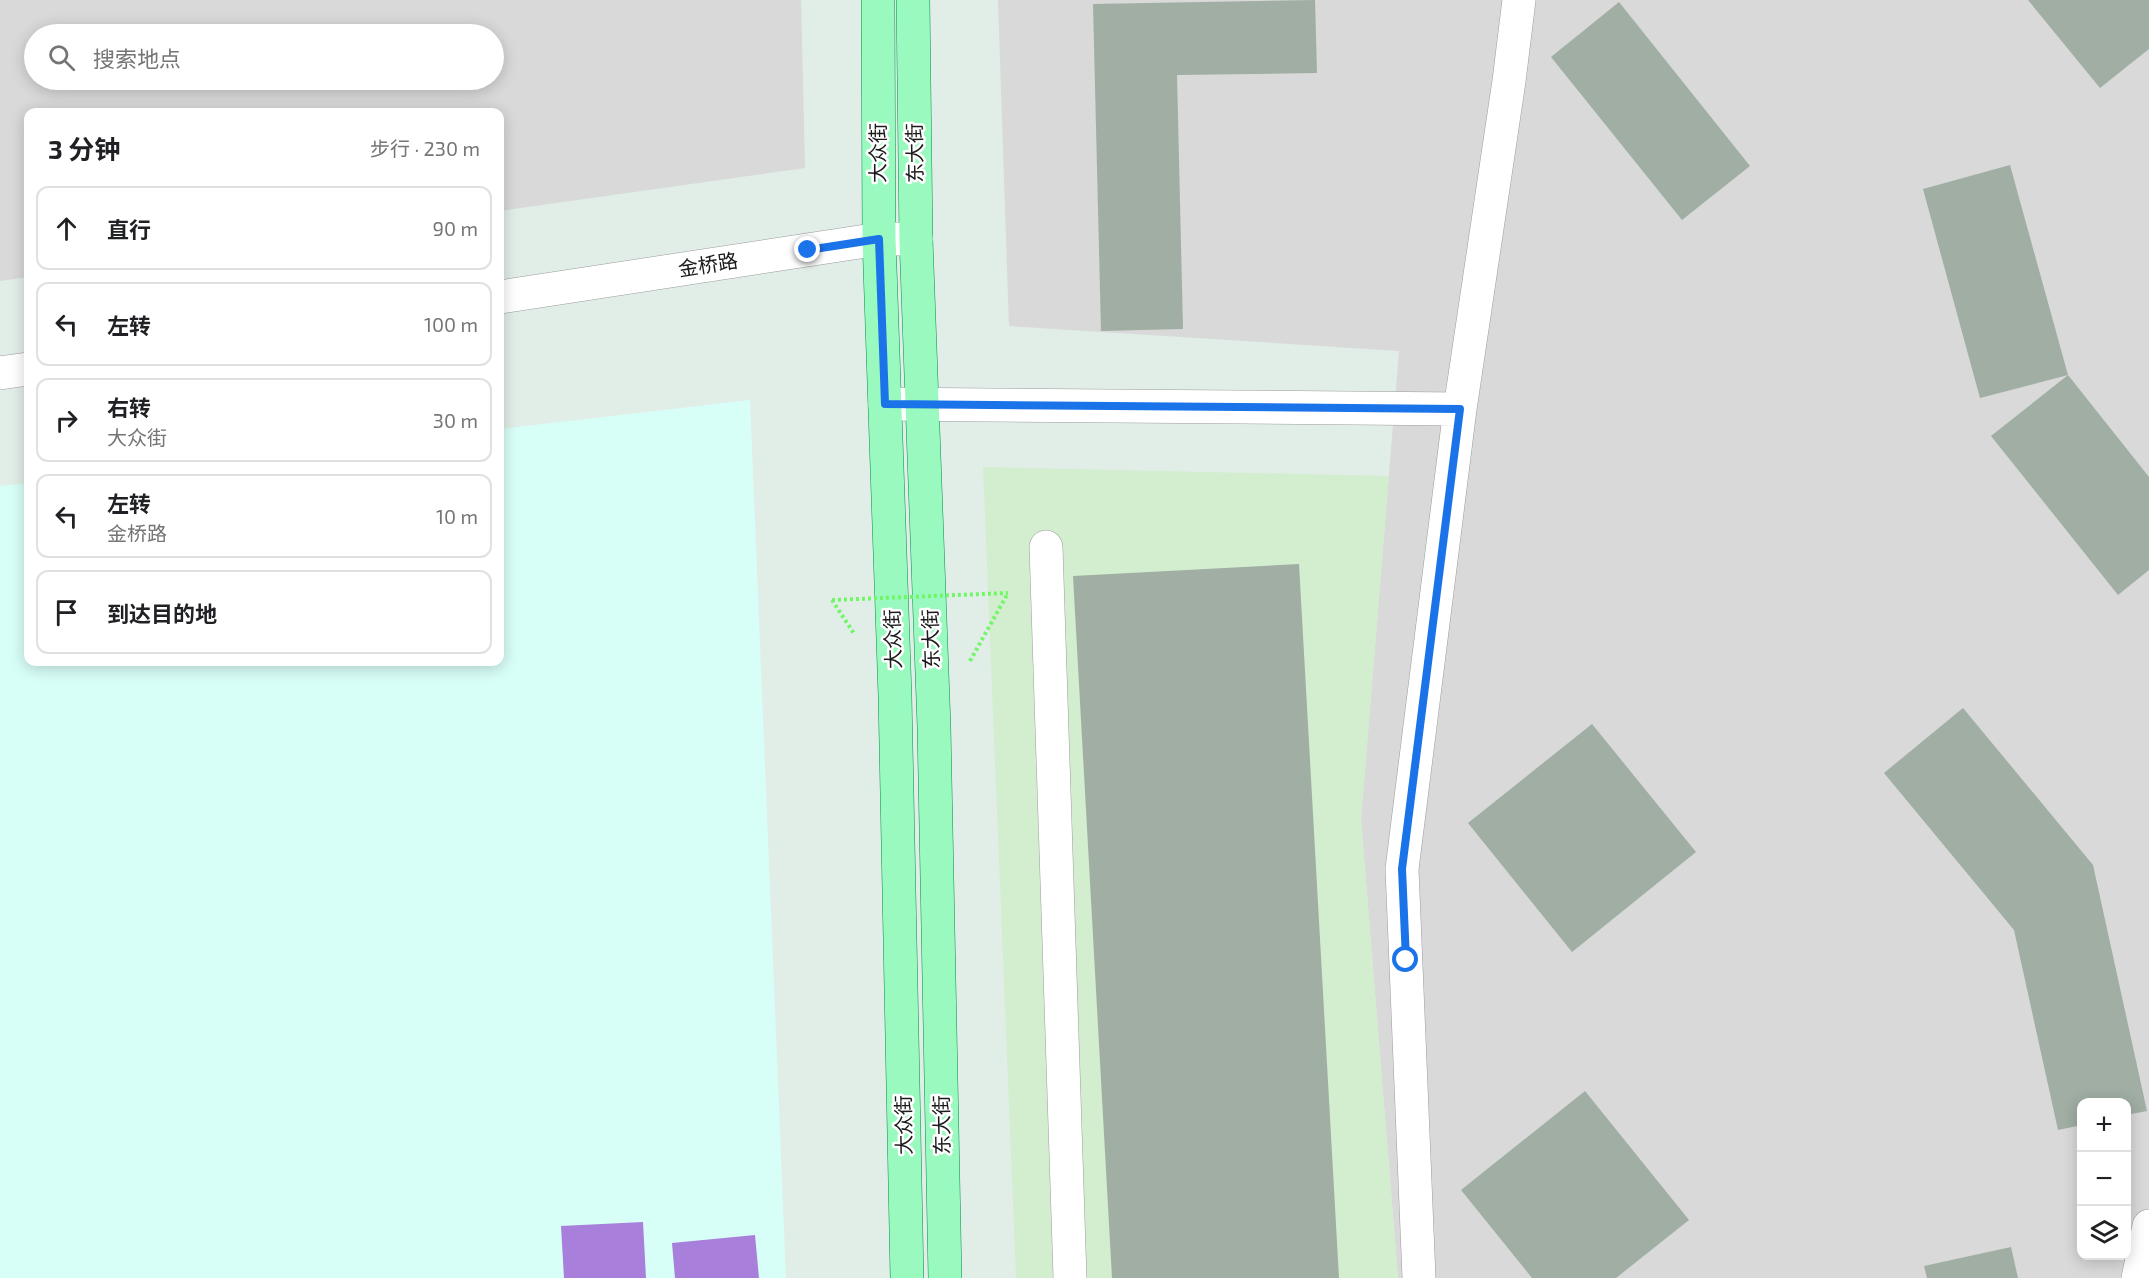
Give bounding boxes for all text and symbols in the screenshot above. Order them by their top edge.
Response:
search box [24,24,504,90]
icon: search [45,41,78,74]
text: 搜索地点 [93,45,181,71]
street label: 大众街 [865,123,889,183]
street label: 东大街 [901,123,927,183]
text: 3 分钟 [48,133,120,164]
text: 步行 · 230 m [370,136,480,160]
icon: ahead [50,212,83,245]
text: 直行 [107,216,151,242]
text: 90 m [433,216,478,240]
route end [794,236,820,262]
street label: 金桥路 [676,247,739,281]
icon: left [50,308,83,341]
text: 左转 [107,312,151,338]
text: 100 m [424,312,478,336]
text: 右转 [107,394,151,420]
icon: right [50,404,83,437]
text: 30 m [433,408,478,432]
text: 大众街 [107,425,167,449]
text: 左转 [107,490,151,516]
icon: left [50,500,83,533]
text: 10 m [436,504,478,528]
text: 金桥路 [107,521,167,545]
icon: arrive [50,596,83,629]
text: 到达目的地 [107,600,217,626]
street label: 大众街 [879,609,905,669]
street label: 东大街 [917,609,943,669]
route start [1392,946,1418,972]
street label: 大众街 [890,1095,916,1155]
street label: 东大街 [928,1095,954,1155]
map controls [2077,1098,2131,1260]
button: + [2077,1098,2131,1152]
button: − [2077,1152,2131,1206]
button: layers [2077,1206,2131,1260]

